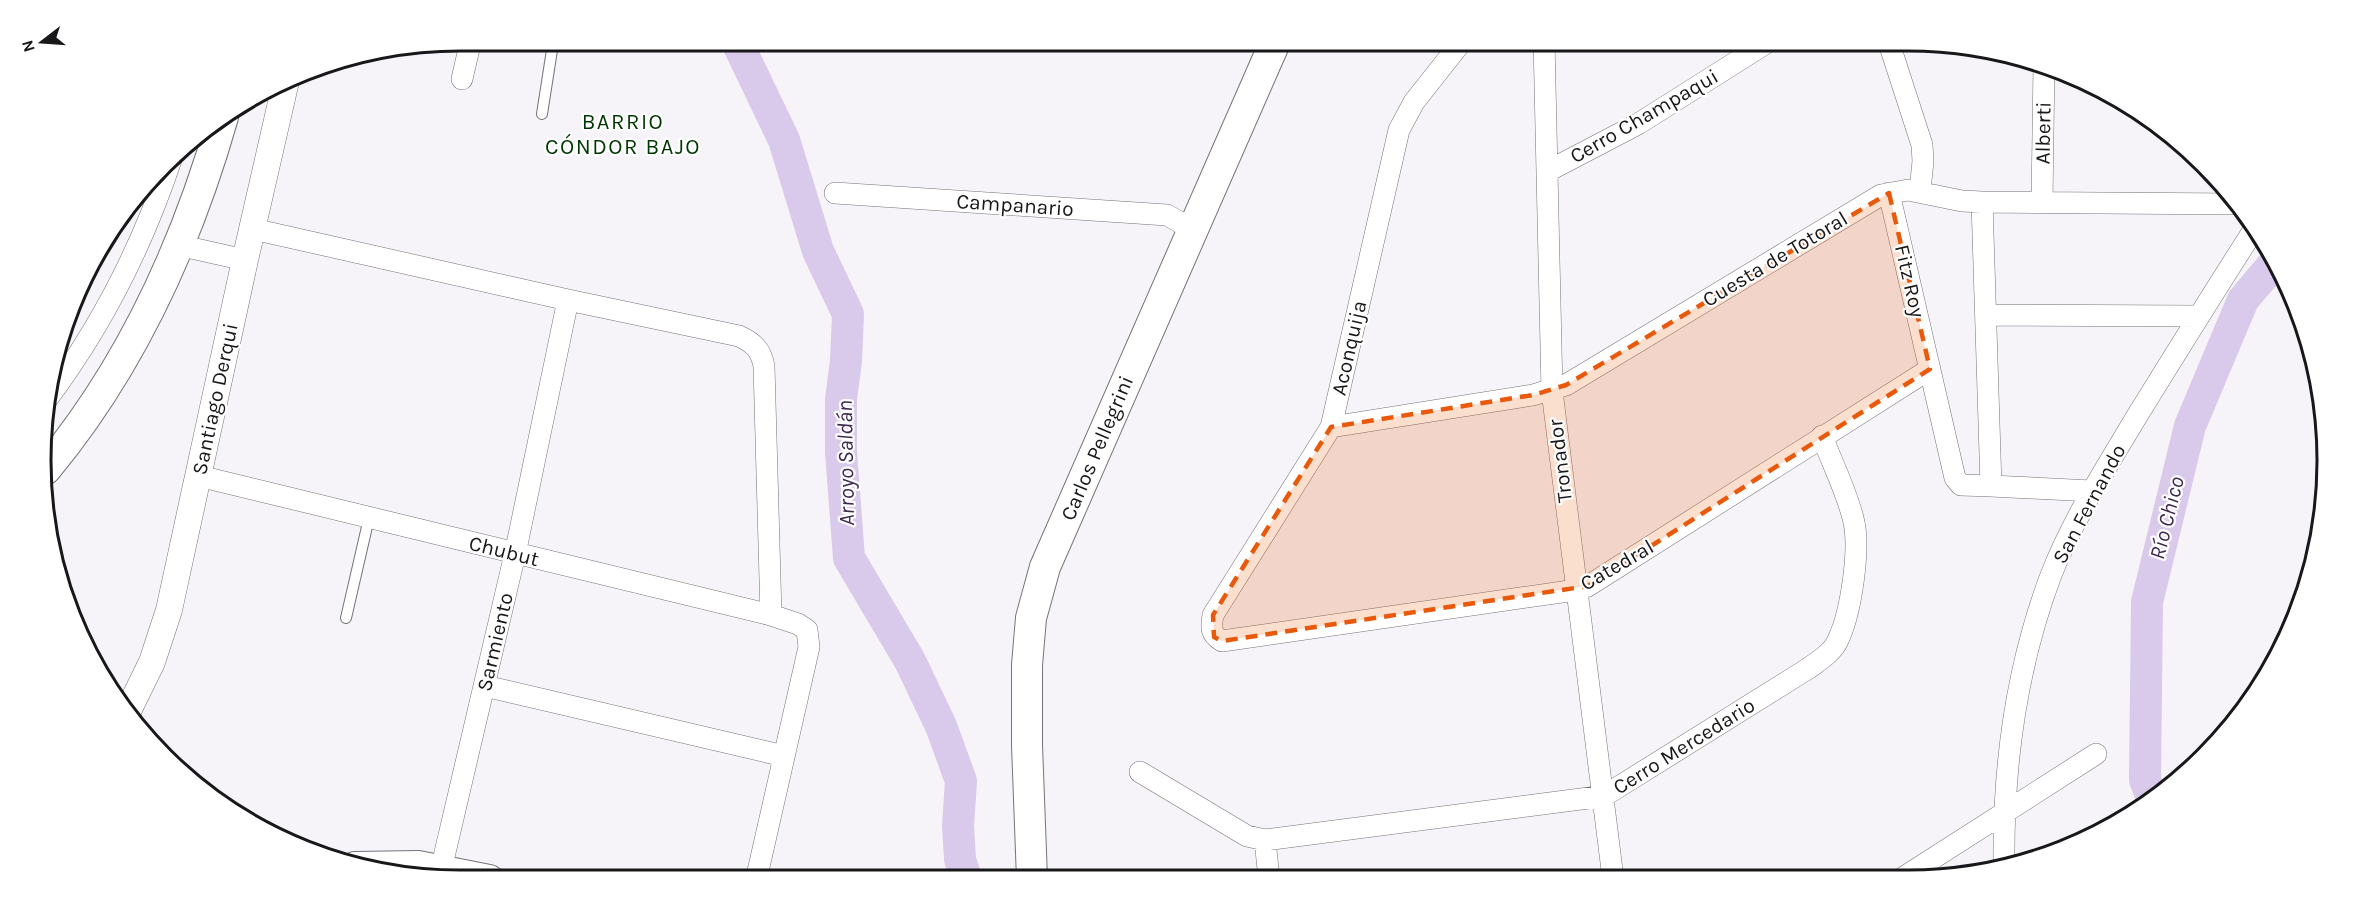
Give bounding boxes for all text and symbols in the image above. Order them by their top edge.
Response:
north arrow [12,12,72,72]
text: N [17,38,39,55]
street label: Cerro Champaqui [1566,64,1722,168]
street label: Alberti [2030,101,2056,165]
district label: BARRIO CÓNDOR BAJO [545,109,701,160]
street label: Campanario [956,189,1074,221]
street label: Cuesta de Totoral [1698,206,1852,312]
street label: Fitz Roy [1890,242,1930,320]
street label: Aconquija [1326,298,1372,398]
street label: Santiago Derqui [187,321,243,477]
street label: Carlos Pellegrini [1056,372,1138,524]
water label: Arroyo Saldán [832,400,860,526]
street label: Tronador [1543,418,1577,504]
street label: San Fernando [2048,440,2130,568]
water label: Río Chico [2144,474,2190,562]
street label: Chubut [466,531,542,571]
street label: Catedral [1576,534,1658,596]
street label: Sarmiento [472,590,518,694]
street label: Cerro Mercedario [1609,693,1759,799]

